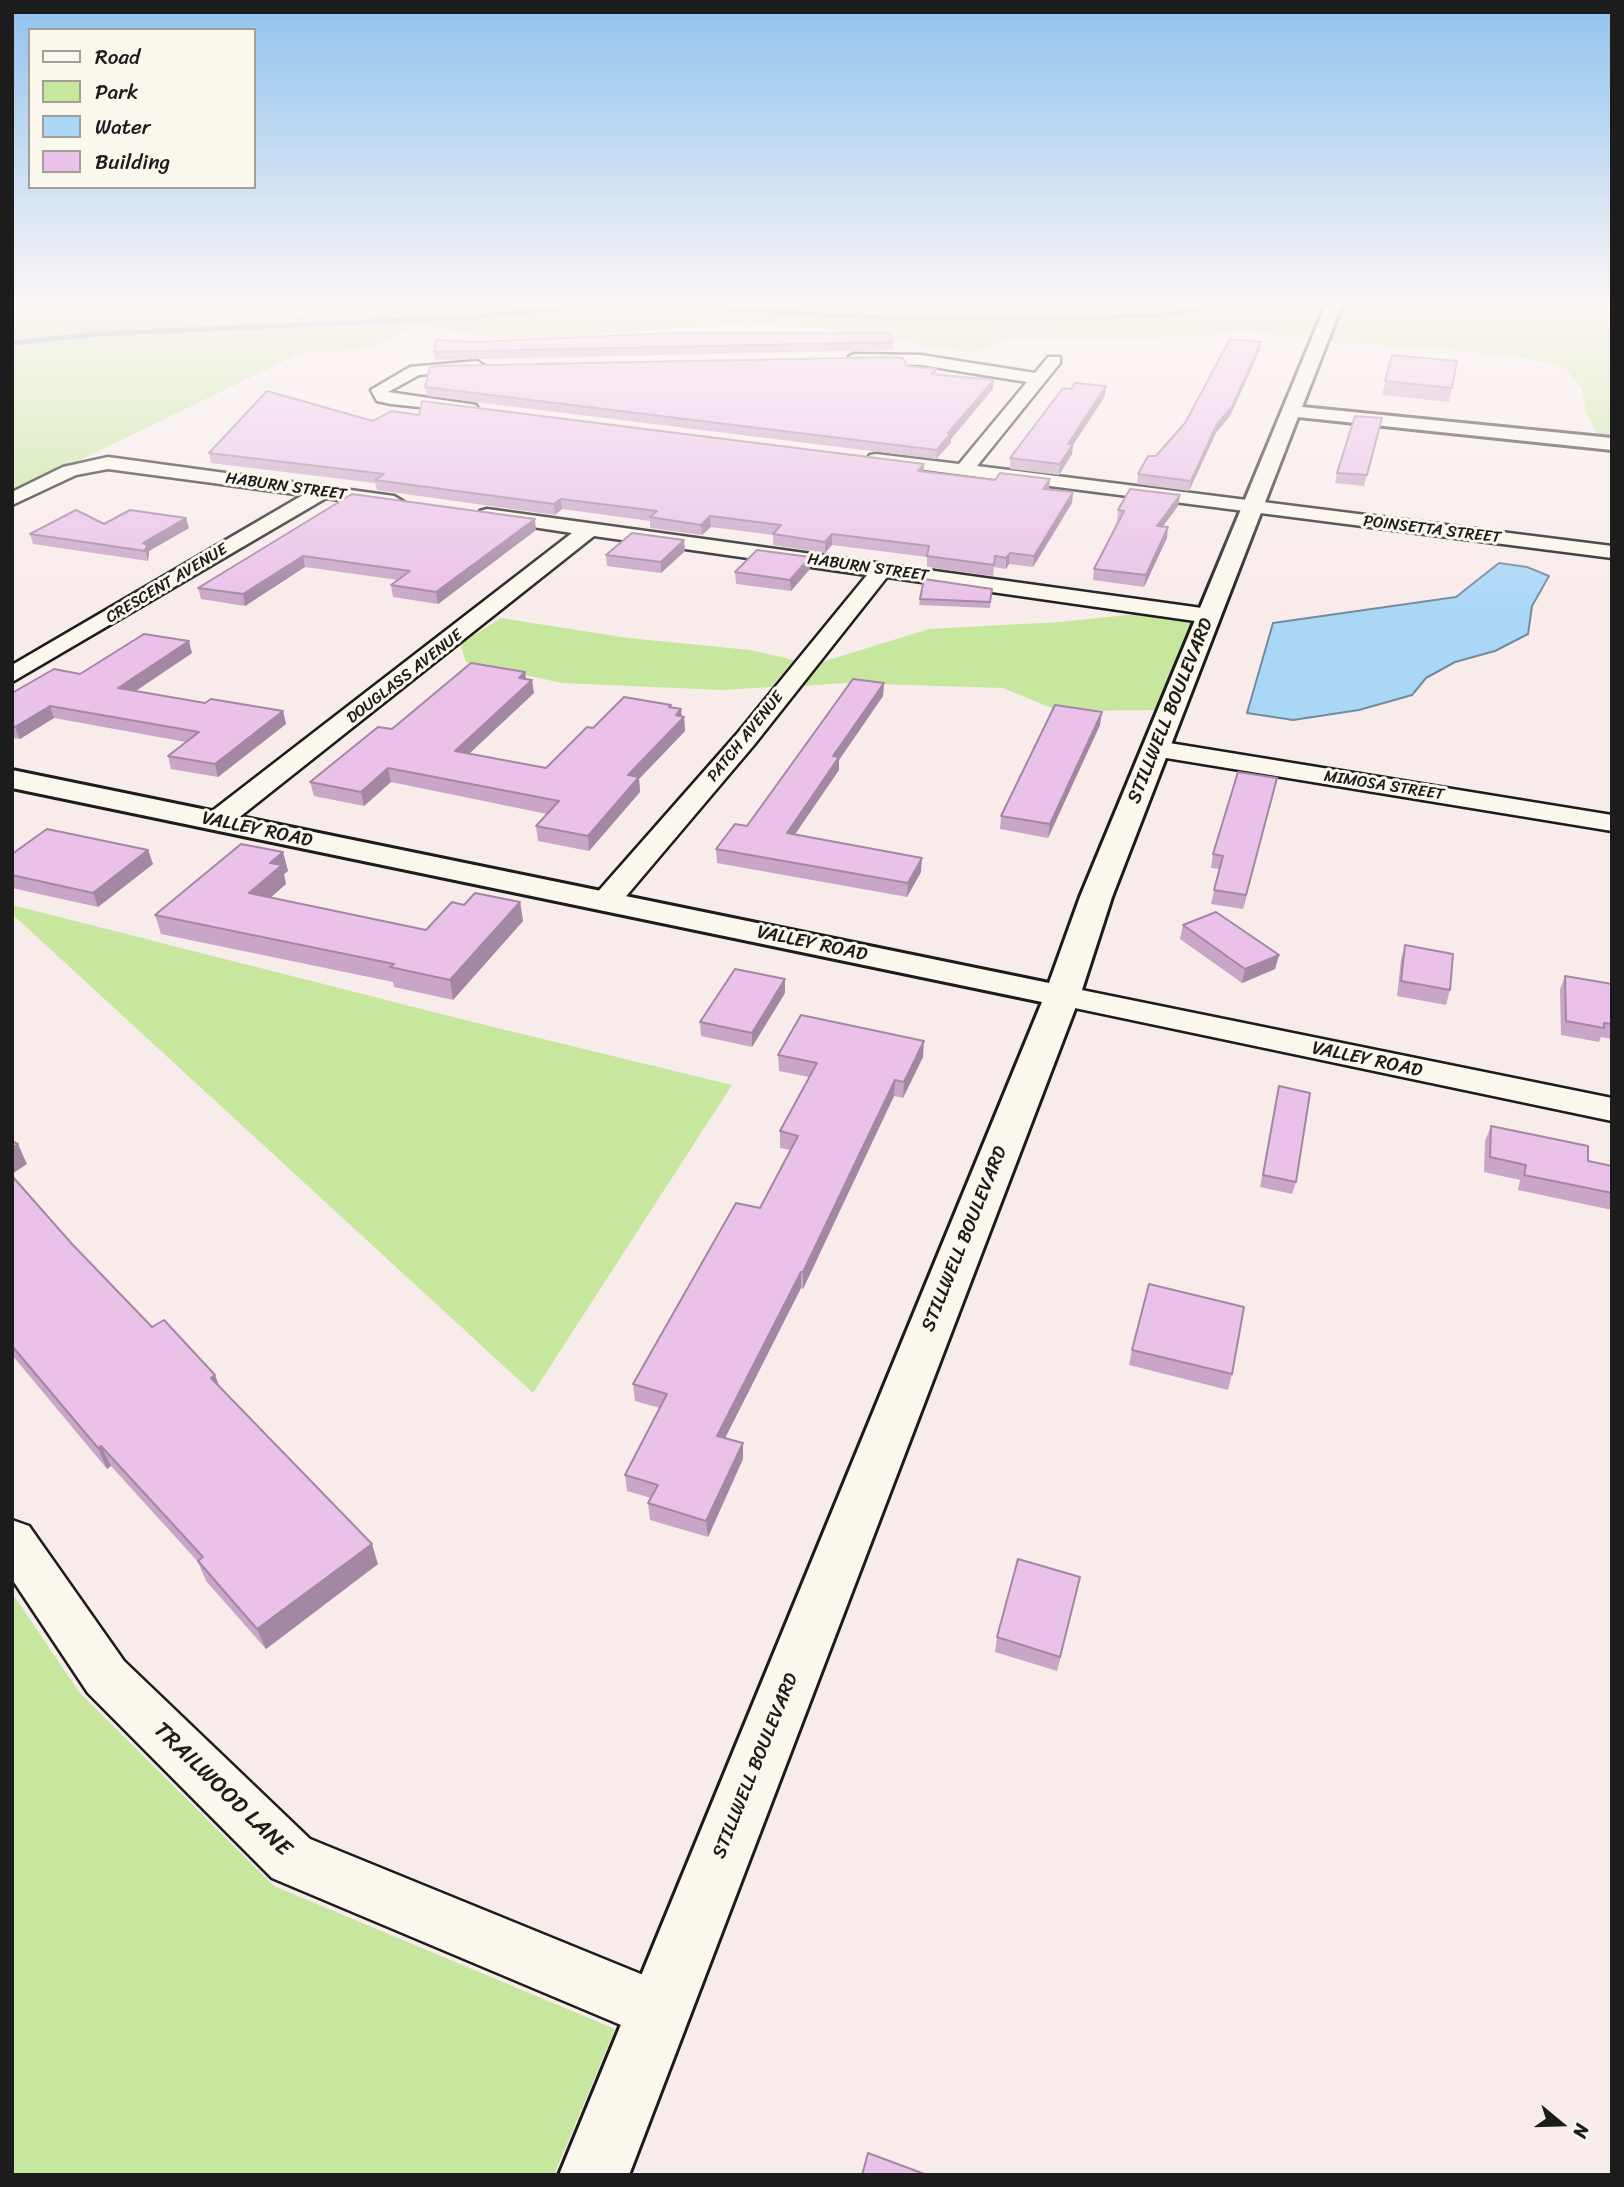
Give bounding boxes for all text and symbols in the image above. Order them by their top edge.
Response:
legend [28,28,256,189]
text: Road [95,38,140,76]
text: Park [95,73,138,111]
text: Water [95,108,150,146]
text: Building [95,143,170,181]
street label: HABURN STREET [224,469,348,505]
street label: POINSETTA STREET [1362,512,1502,548]
street label: CRESCENT AVENUE [103,540,231,628]
street label: HABURN STREET [806,550,930,586]
street label: STILLWELL BOULEVARD [1123,615,1219,807]
street label: DOUGLASS AVENUE [343,626,467,728]
street label: PATCH AVENUE [704,688,788,786]
street label: MIMOSA STREET [1323,767,1445,805]
street label: VALLEY ROAD [200,807,314,853]
street label: VALLEY ROAD [755,921,869,967]
street label: VALLEY ROAD [1310,1037,1424,1083]
street label: STILLWELL BOULEVARD [917,1143,1013,1335]
street label: STILLWELL BOULEVARD [708,1670,804,1862]
street label: TRAILWOOD LANE [147,1717,297,1863]
north arrow [1526,2089,1596,2159]
text: N [1564,2119,1599,2143]

